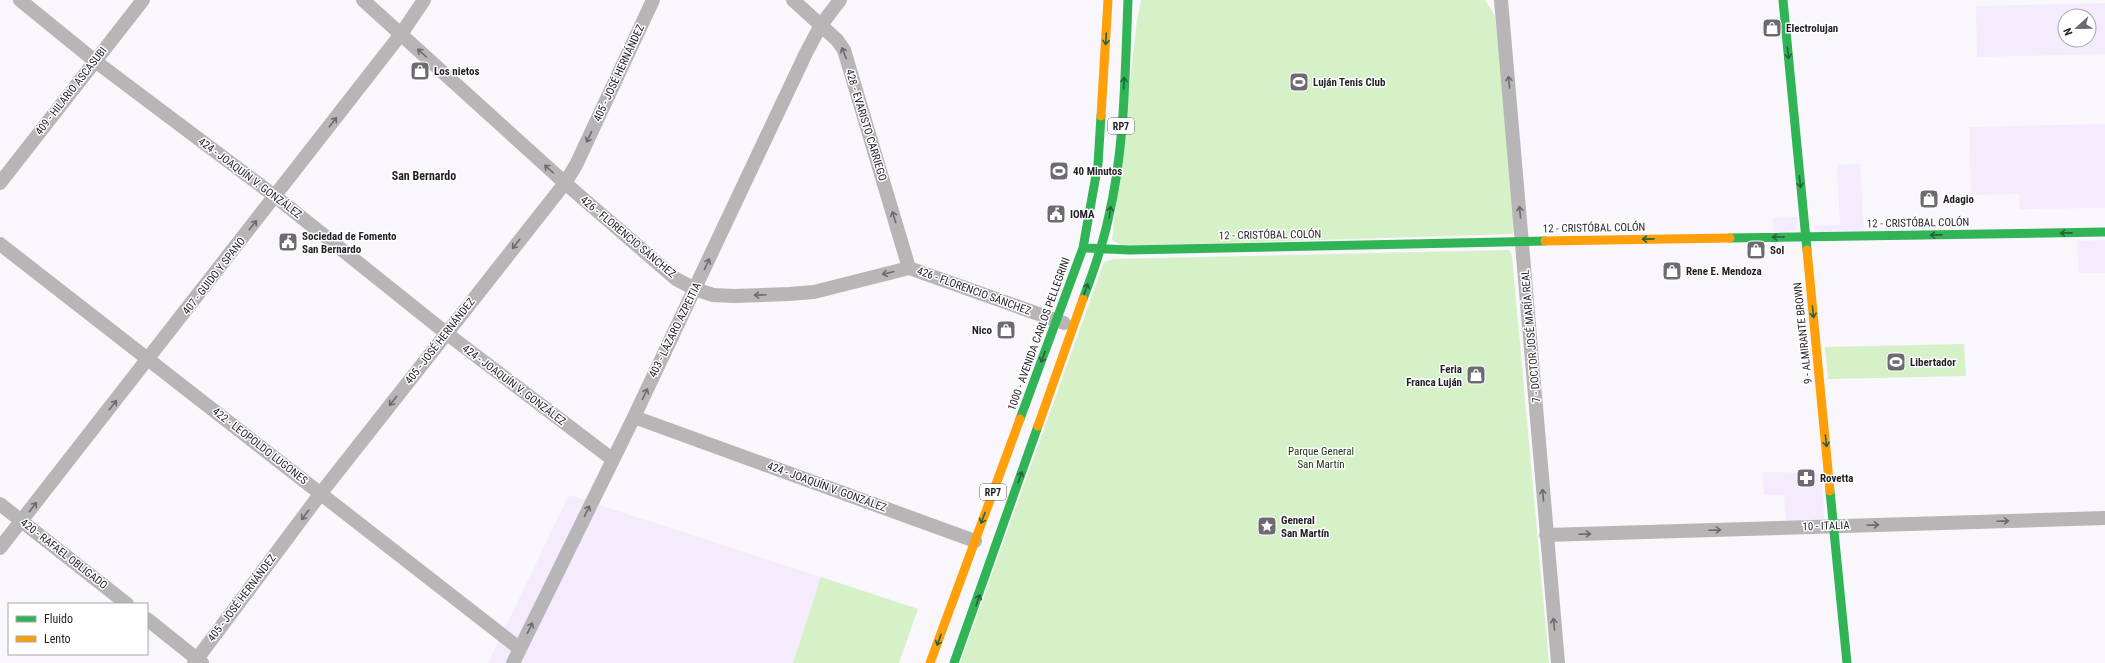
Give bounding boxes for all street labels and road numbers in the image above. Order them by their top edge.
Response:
street label: 405 - JOSÉ HERNÁNDEZ [591,22,647,124]
street label: 409 - HILARIO ASCASUBI [33,44,109,138]
street label: 428 - EVARISTO CARRIEGO [843,68,889,182]
road number: RP7 [1108,118,1134,134]
street label: 424 - JOAQUÍN V. GONZÁLEZ [196,135,304,221]
street label: 426 - FLORENCIO SÁNCHEZ [578,193,678,281]
street label: 12 - CRISTÓBAL COLÓN [1867,216,1969,230]
street label: 12 - CRISTÓBAL COLÓN [1543,221,1645,235]
street label: 12 - CRISTÓBAL COLÓN [1219,228,1321,242]
street label: 407 - GUIDO Y SPANO [180,235,248,317]
street label: 1000 - AVENIDA CARLOS PELLEGRINI [1005,256,1073,412]
street label: 426 - FLORENCIO SÁNCHEZ [915,264,1033,318]
street label: 7 - DOCTOR JOSÉ MARÍA REAL [1519,269,1543,403]
street label: 403 - LÁZARO AZPEITIA [646,280,704,380]
street label: 9 - ALMIRANTE BROWN [1791,282,1815,384]
street label: 405 - JOSÉ HERNÁNDEZ [402,295,478,387]
street label: 424 - JOAQUÍN V. GONZÁLEZ [460,342,568,428]
street label: 422 - LEOPOLDO LUGONES [210,405,310,487]
street label: 424 - JOAQUÍN V. GONZÁLEZ [766,459,889,515]
road number: RP7 [980,484,1006,500]
street label: 420 - RAFAEL OBLIGADO [18,516,110,592]
street label: 10 - ITALIA [1802,519,1851,533]
street label: 405 - JOSÉ HERNÁNDEZ [205,552,279,644]

